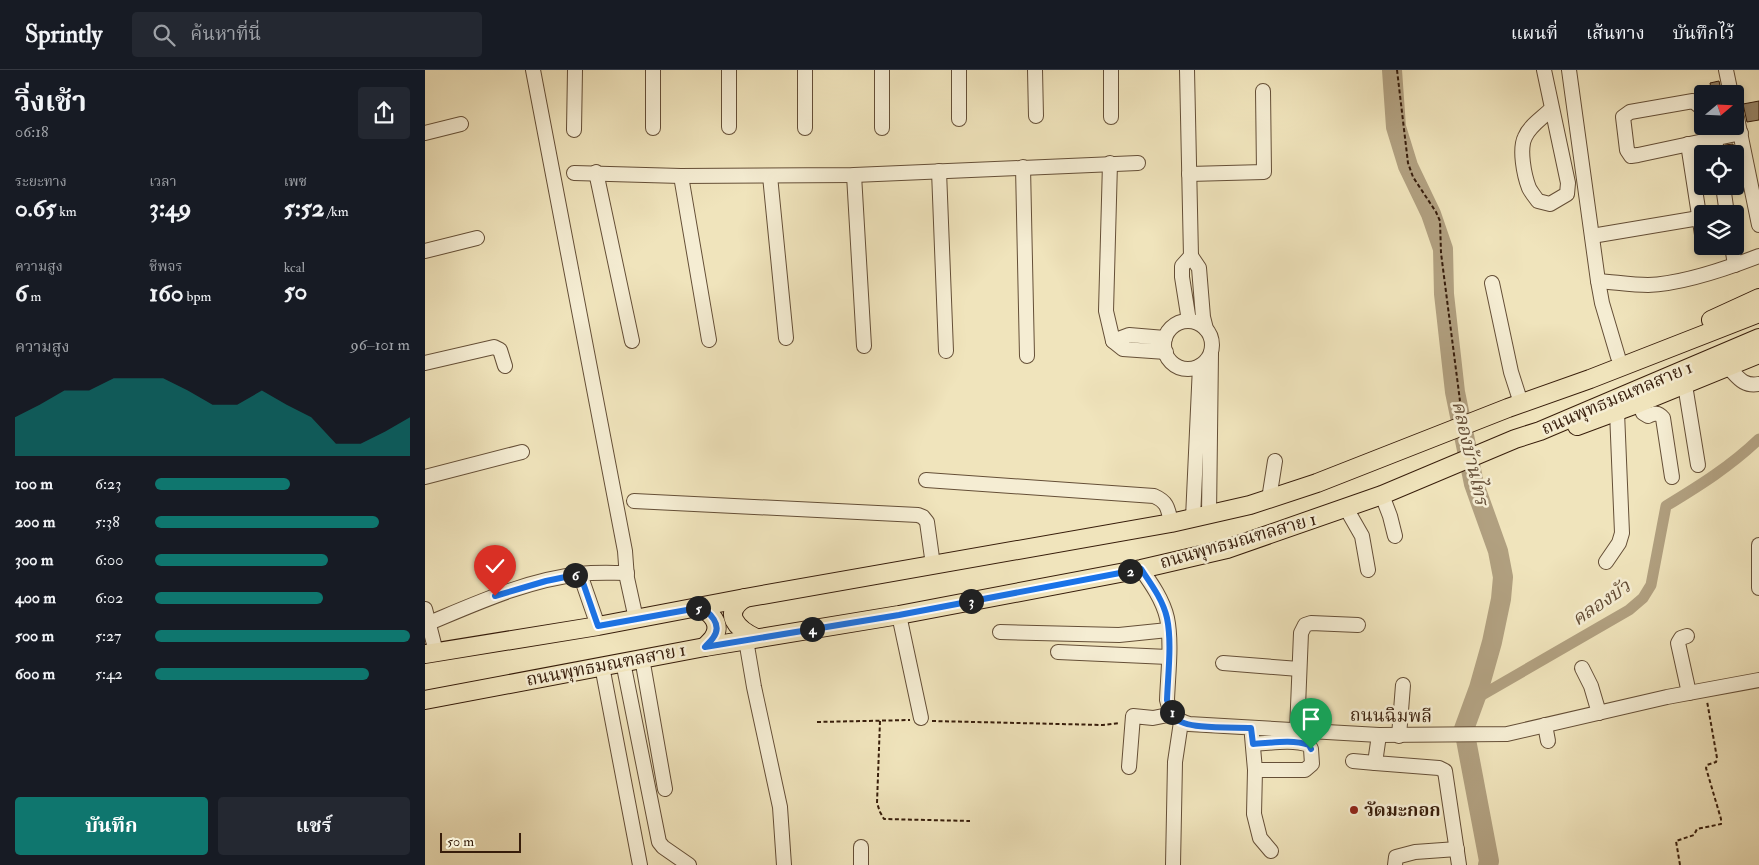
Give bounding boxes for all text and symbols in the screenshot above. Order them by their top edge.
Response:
search box [132,12,482,57]
text: Sprintly [25,19,102,50]
icon: search [150,21,178,49]
text: ค้นหาที่นี่ [190,22,261,46]
text: แผนที่ [1511,22,1558,45]
text: เส้นทาง [1586,22,1645,45]
text: บันทึกไว้ [1673,22,1734,45]
text: วิ่งเช้า [15,85,87,120]
north arrow [1694,85,1744,135]
map controls [1694,85,1744,255]
button: share [358,87,410,139]
text: 06:18 [15,122,48,142]
button: locate [1694,145,1744,195]
text: ระยะทาง [15,173,67,190]
text: เวลา [149,173,177,190]
text: เพซ [284,173,307,190]
text: 0.65 [15,193,56,224]
text: 3:49 [149,193,191,224]
text: 5:52 [284,193,324,224]
text: km [56,203,77,220]
text: /km [324,203,349,220]
button: layers [1694,205,1744,255]
text: ความสูง [15,258,63,275]
text: ชีพจร [149,258,183,275]
text: kcal [284,259,305,276]
text: 50 [284,276,307,307]
text: 6 [15,278,28,309]
text: 160 [149,278,184,309]
text: m [28,288,41,305]
text: bpm [184,288,211,305]
text: 96–101 m [350,335,410,355]
text: ความสูง [15,337,70,357]
street label: ถนนพุทธมณฑลสาย 1 [1538,356,1696,440]
water label: คลองบ้านไทร [1446,398,1496,510]
text: 100 m [15,474,53,494]
text: 6:23 [95,474,121,494]
street label: ถนนพุทธมณฑลสาย 1 [1157,508,1319,574]
text: 200 m [15,512,55,532]
text: 5:38 [95,512,120,532]
pin [474,545,516,596]
text: 300 m [15,550,53,570]
text: 6:00 [95,550,123,570]
icon: check [481,552,509,580]
pin: 2 [1117,558,1143,584]
pin: 6 [563,562,587,588]
text: 2 [1127,563,1134,580]
text: 6 [572,567,579,584]
water label: คลองบัว [1567,574,1636,631]
text: 400 m [15,588,56,608]
text: 6:02 [95,588,123,608]
pin: 3 [959,588,983,614]
text: 3 [969,593,974,610]
pin: 5 [685,596,711,620]
text: 5 [695,600,702,617]
pin: 4 [799,616,825,642]
text: 4 [809,621,816,638]
text: 500 m [15,626,54,646]
text: 5:27 [95,626,121,646]
street label: ถนนพุทธมณฑลสาย 1 [524,638,688,692]
text: 600 m [15,664,55,684]
text: 5:42 [95,664,123,684]
pin [1290,698,1332,749]
pin: 1 [1159,700,1185,724]
text: 1 [1170,704,1175,721]
street label: ถนนฉิมพลี [1350,704,1432,728]
icon: arrive [1297,705,1325,733]
button: บันทึก [15,797,208,855]
button: แชร์ [218,797,410,855]
place label: วัดมะกอก [1364,799,1441,822]
marker: วัดมะกอก [1348,804,1360,816]
scale bar [440,830,521,853]
text: 50 m [447,833,474,850]

